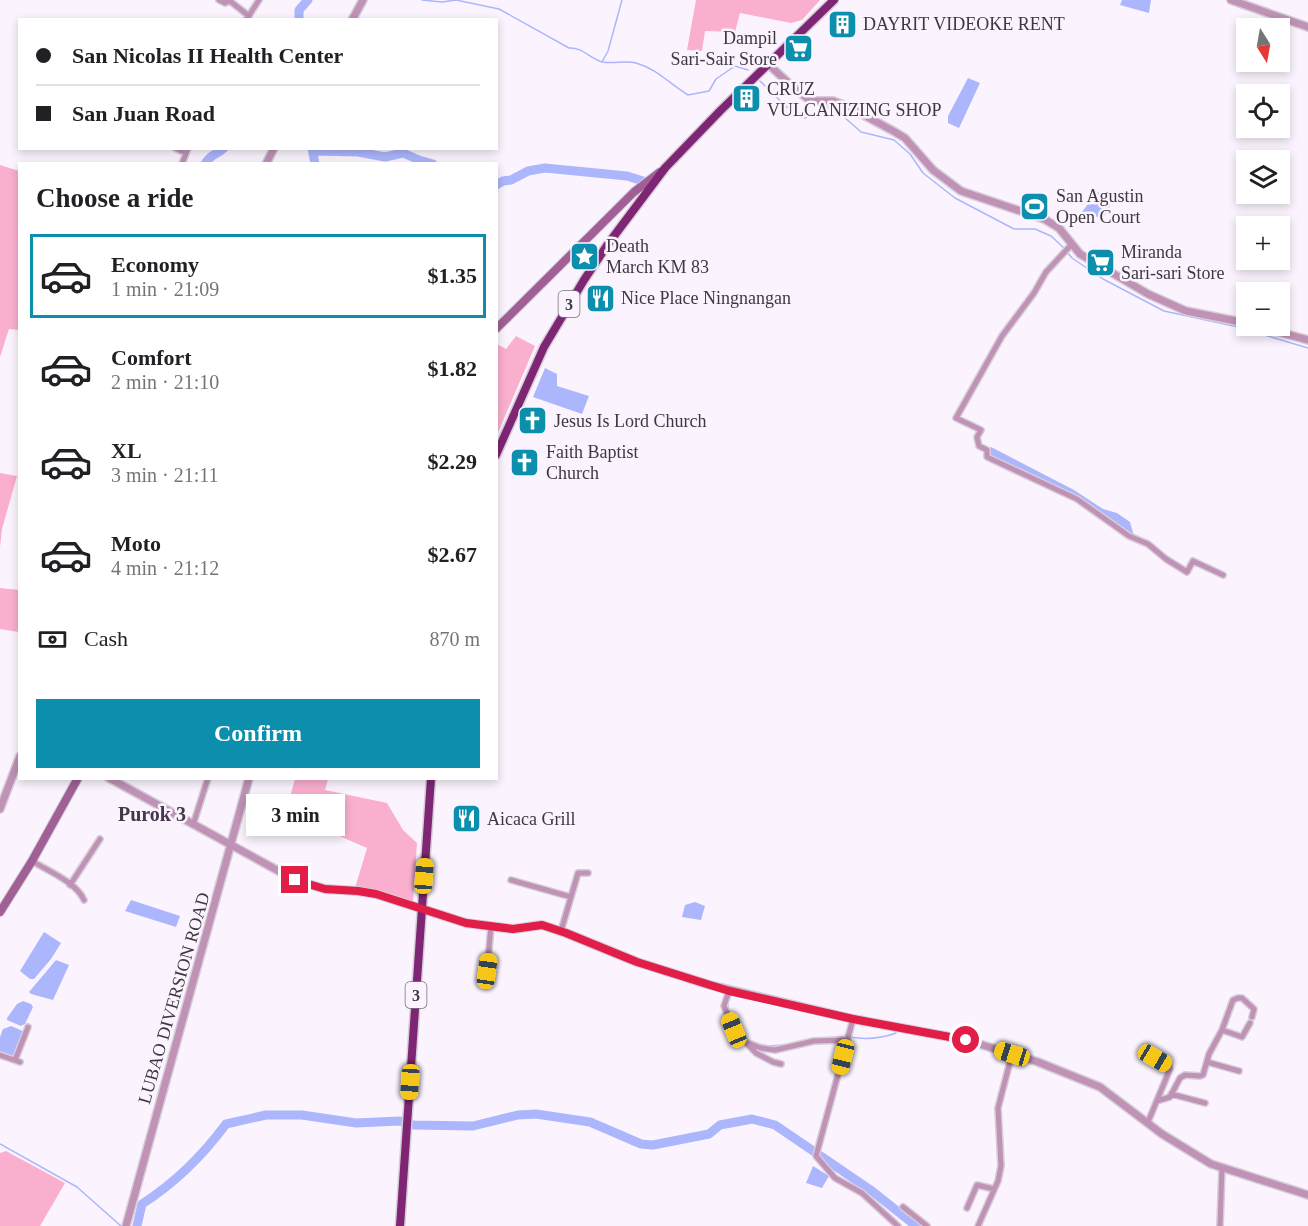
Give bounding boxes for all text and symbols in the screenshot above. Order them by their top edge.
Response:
building icon: DAYRIT VIDEOKE RENT [826,8,858,40]
place label: DAYRIT VIDEOKE RENT [863,14,1065,34]
north arrow [1236,18,1290,72]
map controls [1236,18,1290,336]
place label: Dampil Sari-Sair Store [671,28,777,69]
supermarket icon: Dampil Sari-Sair Store [782,32,814,64]
text: San Nicolas II Health Center [72,43,343,68]
place label: CRUZ VULCANIZING SHOP [767,79,942,120]
building icon: CRUZ VULCANIZING SHOP [730,83,762,115]
button: locate [1236,84,1290,138]
text: San Juan Road [72,101,215,126]
button: layers [1236,150,1290,204]
text: Choose a ride [36,183,194,213]
place label: San Agustin Open Court [1056,186,1144,227]
sports icon: San Agustin Open Court [1019,190,1051,222]
button: + [1236,216,1290,270]
place label: Death March KM 83 [606,236,709,277]
place icon: Death March KM 83 [569,240,601,272]
place label: Miranda Sari-sari Store [1121,242,1224,283]
supermarket icon: Miranda Sari-sari Store [1084,246,1116,278]
icon: car [39,249,93,303]
text: Economy [111,252,199,277]
text: $1.35 [428,263,477,288]
text: 1 min · 21:09 [111,278,219,300]
restaurant icon: Nice Place Ningnangan [584,282,616,314]
button: − [1236,282,1290,336]
place label: Nice Place Ningnangan [621,288,791,308]
road number: 3 [558,291,580,317]
icon: car [39,342,93,396]
text: Comfort [111,345,192,370]
text: $1.82 [428,356,477,381]
text: 2 min · 21:10 [111,371,219,393]
church icon: Jesus Is Lord Church [517,405,549,437]
place label: Jesus Is Lord Church [554,411,706,431]
icon: car [39,435,93,489]
text: XL [111,438,142,463]
place label: Faith Baptist Church [546,442,639,483]
church icon: Faith Baptist Church [509,446,541,478]
text: $2.29 [428,449,477,474]
text: 3 min · 21:11 [111,464,219,486]
icon: car [39,528,93,582]
text: Moto [111,531,161,556]
text: $2.67 [428,542,477,567]
text: 4 min · 21:12 [111,557,219,579]
icon: cash [36,623,69,656]
text: Cash [84,626,128,651]
text: 870 m [429,628,480,650]
button: Confirm [36,699,480,768]
callout: 3 min [246,793,344,835]
district label: Purok 3 [118,803,186,825]
restaurant icon: Aicaca Grill [450,803,482,835]
text: 3 min [271,804,320,826]
place label: Aicaca Grill [487,809,575,829]
car [414,857,434,895]
route end [281,866,308,893]
street label: LUBAO DIVERSION ROAD [134,890,214,1106]
car [476,952,498,990]
road number: 3 [406,982,426,1008]
car [719,1010,749,1050]
route start [952,1026,979,1053]
car [830,1037,856,1077]
car [992,1040,1032,1068]
car [1135,1041,1175,1075]
car [400,1063,420,1101]

